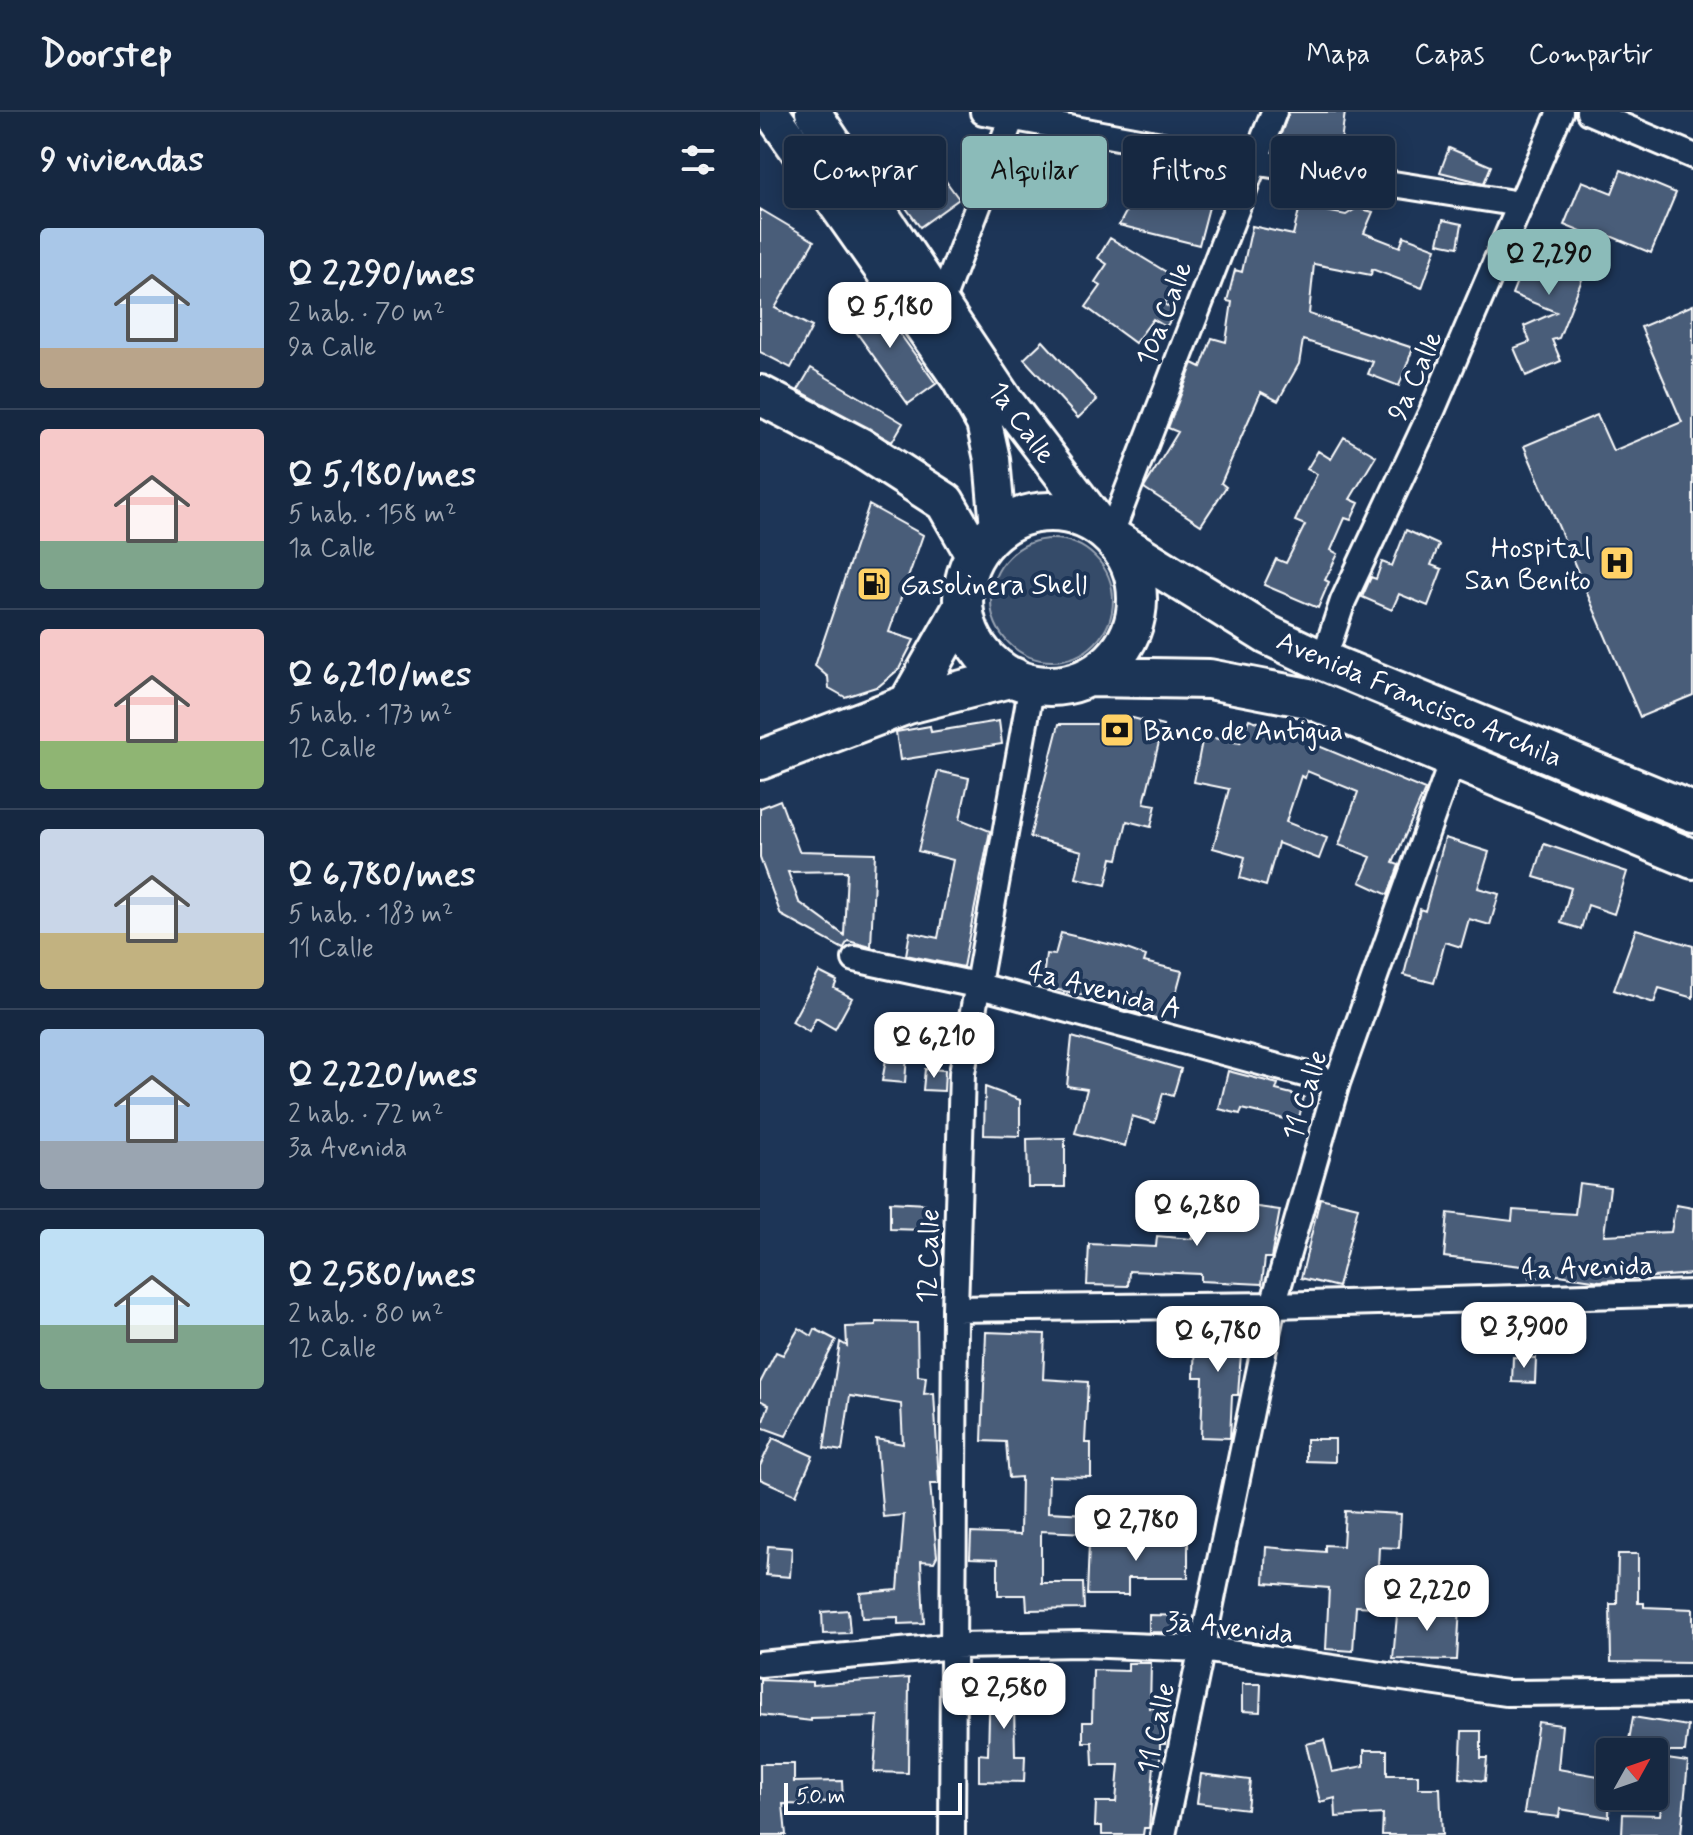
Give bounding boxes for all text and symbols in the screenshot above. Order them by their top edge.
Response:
text: Doorstep [40,31,173,80]
text: Mapa [1306,37,1370,74]
text: Capas [1414,37,1484,74]
text: Compartir [1528,37,1653,74]
chip: Comprar [784,136,946,208]
chip: Alquilar [962,136,1107,208]
chip: Filtros [1123,136,1255,208]
chip: Nuevo [1271,136,1395,208]
text: 9 viviendas [40,138,204,183]
icon: filters [676,138,720,182]
pin: Q 2,290 [1475,229,1623,297]
text: Q 2,290 [1506,238,1592,272]
text: Q 2,290/mes [288,252,475,297]
street label: 10a Calle [1128,256,1202,372]
icon: home [104,260,200,356]
pin: Q 5,180 [816,282,964,350]
text: Q 5,180 [846,291,934,325]
text: 2 hab. · 70 m² [288,297,445,331]
street label: 9a Calle [1380,325,1452,427]
text: 9a Calle [288,331,376,365]
street label: 1a Calle [978,375,1063,472]
text: Q 5,180/mes [288,453,476,498]
icon: home [104,461,200,557]
text: 5 hab. · 158 m² [288,498,456,532]
place label: Hospital San Benito [1464,531,1591,600]
text: 1a Calle [288,532,375,566]
hospital icon: Hospital San Benito [1598,544,1636,582]
fuel station icon: Gasolinera Shell [855,565,893,603]
place label: Gasolinera Shell [900,568,1087,605]
street label: Avenida Francisco Archila [1271,623,1568,777]
text: Q 6,210/mes [288,653,471,698]
icon: home [104,661,200,757]
text: 5 hab. · 173 m² [288,698,452,732]
bank icon: Banco de Antigua [1098,711,1136,749]
place label: Banco de Antigua [1143,714,1343,751]
text: 12 Calle [288,732,376,766]
text: Q 6,780/mes [288,853,475,898]
icon: home [104,861,200,957]
text: 5 hab. · 183 m² [288,898,453,932]
text: 11 Calle [288,932,374,966]
street label: 4a Avenida A [1023,953,1185,1030]
pin: Q 6,210 [860,1012,1008,1080]
text: Q 6,210 [892,1021,976,1055]
street label: 11 Calle [1275,1046,1338,1145]
text: Q 2,220/mes [288,1053,477,1098]
icon: home [104,1061,200,1157]
text: 2 hab. · 72 m² [288,1098,444,1132]
text: 3a Avenida [288,1132,407,1166]
pin: Q 6,280 [1123,1180,1271,1248]
text: Q 6,280 [1153,1189,1241,1223]
street label: 12 Calle [909,1208,950,1304]
street label: 4a Avenida [1521,1248,1654,1289]
text: Q 2,580/mes [288,1253,476,1298]
icon: home [104,1261,200,1357]
text: 2 hab. · 80 m² [288,1298,444,1332]
pin: Q 3,900 [1450,1302,1598,1370]
pin: Q 6,780 [1144,1306,1292,1374]
text: Q 3,900 [1479,1311,1569,1345]
text: Q 6,780 [1175,1315,1261,1349]
text: 12 Calle [288,1332,376,1366]
pin: Q 2,780 [1062,1495,1210,1563]
text: Q 2,780 [1093,1504,1179,1538]
pin: Q 2,220 [1353,1565,1501,1633]
text: Q 2,220 [1383,1574,1471,1608]
street label: 3a Avenida [1164,1603,1295,1654]
pin: Q 2,580 [930,1663,1078,1731]
text: Q 2,580 [960,1672,1048,1706]
street label: 11 Calle [1130,1680,1185,1778]
north arrow [1596,1738,1668,1810]
map controls [1596,1738,1668,1810]
scale bar [784,1779,962,1815]
text: 50 m [796,1783,845,1811]

